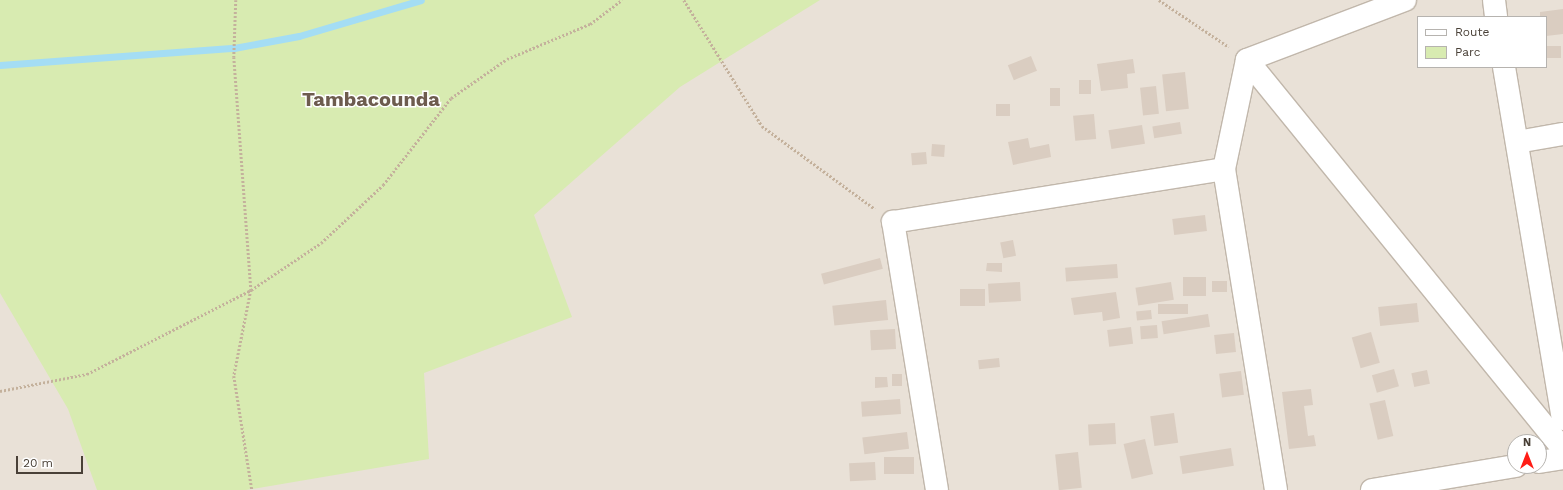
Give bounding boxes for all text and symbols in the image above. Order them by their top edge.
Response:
legend [1417,16,1547,68]
text: Route [1455,25,1489,39]
text: Parc [1455,45,1481,59]
district label: Tambacounda [302,87,440,111]
north arrow [1507,434,1547,474]
text: N [1523,436,1531,449]
scale bar [18,448,85,474]
text: 20 m [23,456,53,470]

